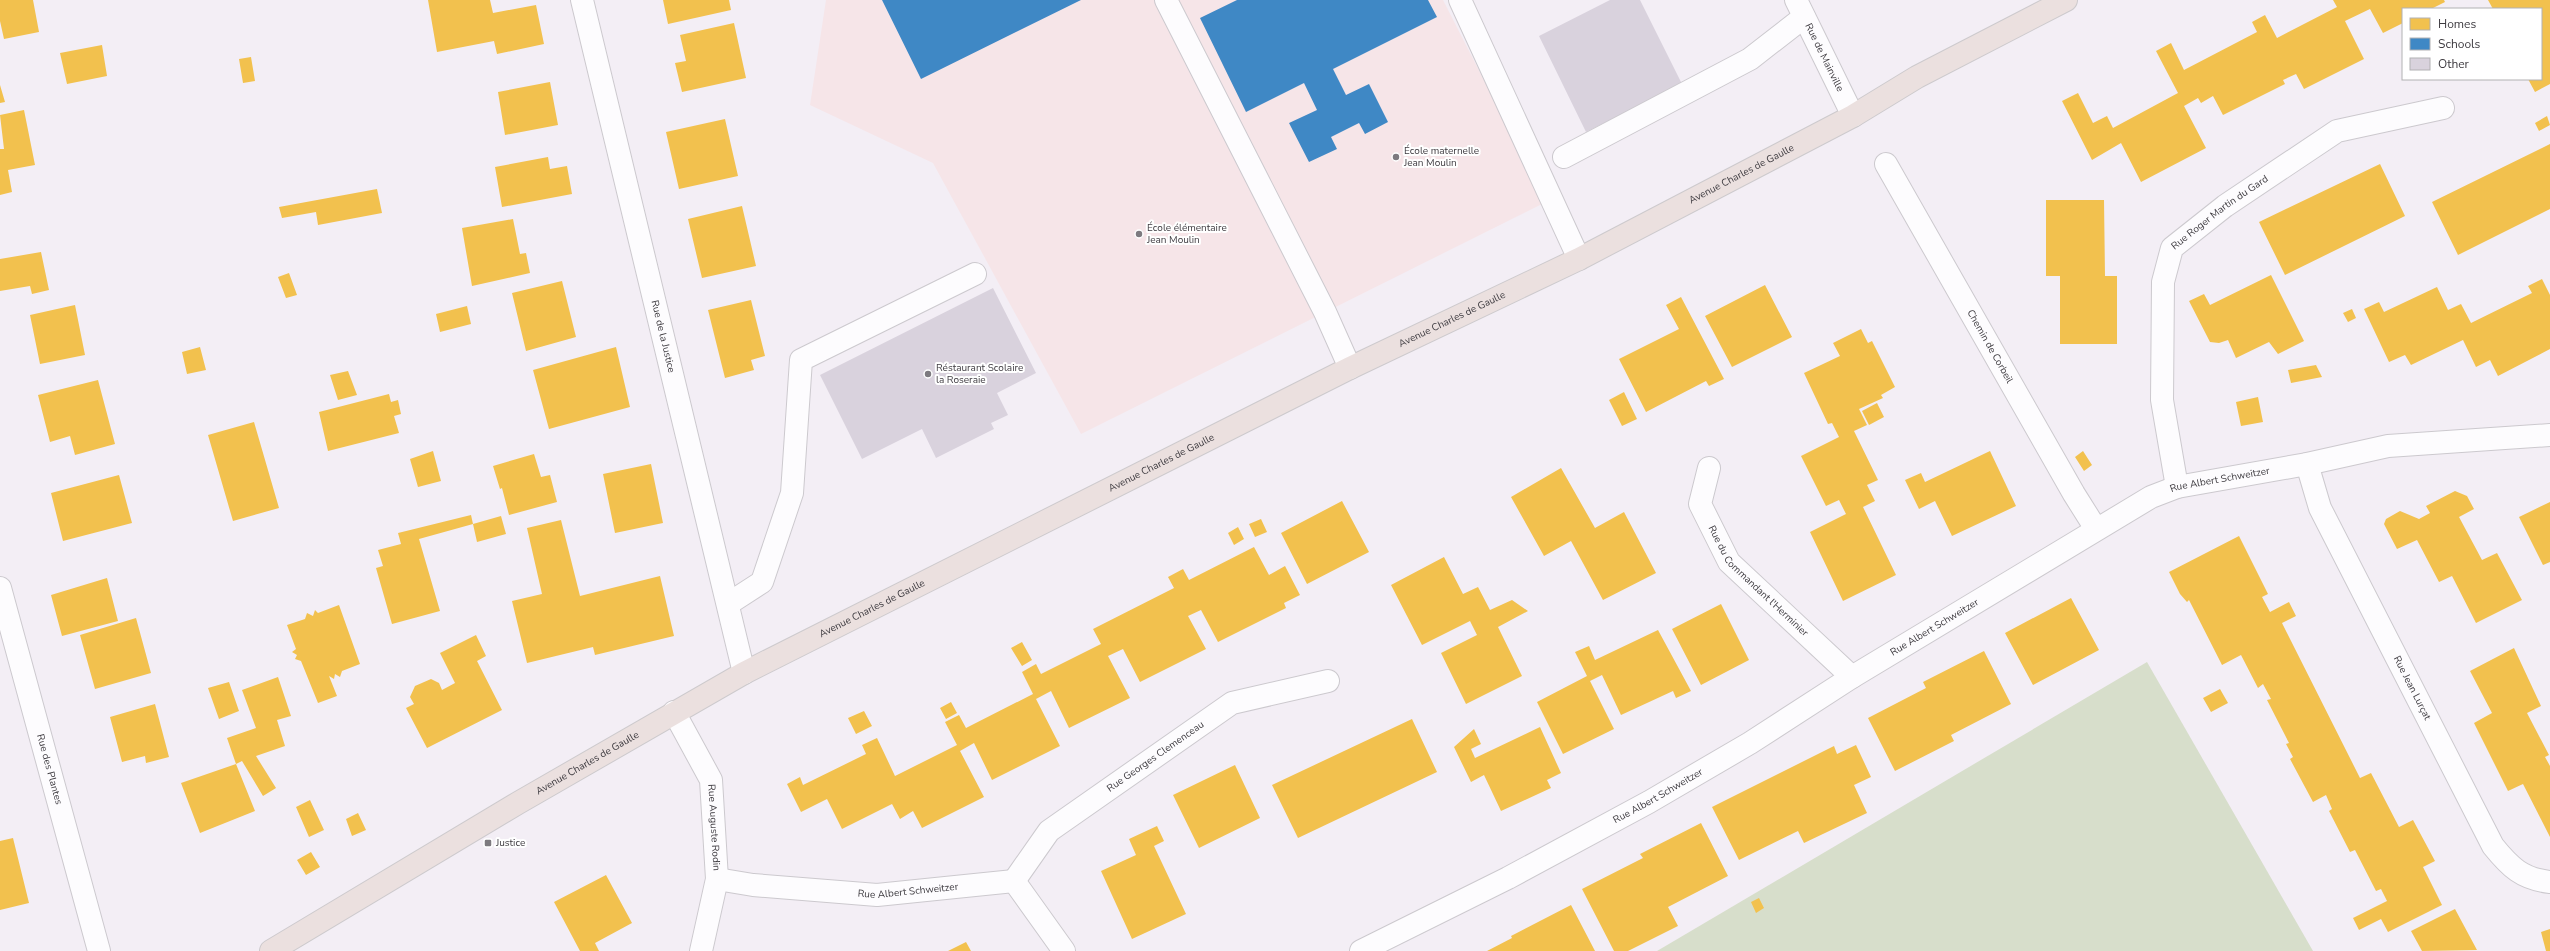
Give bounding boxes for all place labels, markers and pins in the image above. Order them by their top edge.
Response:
place label: École maternelle Jean Moulin [1403,144,1479,170]
marker: École maternelle Jean Moulin [1391,152,1401,162]
place label: École élémentaire Jean Moulin [1146,221,1227,247]
marker: École élémentaire Jean Moulin [1134,229,1144,239]
place label: Réstaurant Scolaire la Roseraie [936,361,1023,387]
marker: Réstaurant Scolaire la Roseraie [923,369,933,379]
place label: Justice [495,836,525,850]
marker: Justice [483,838,493,848]

